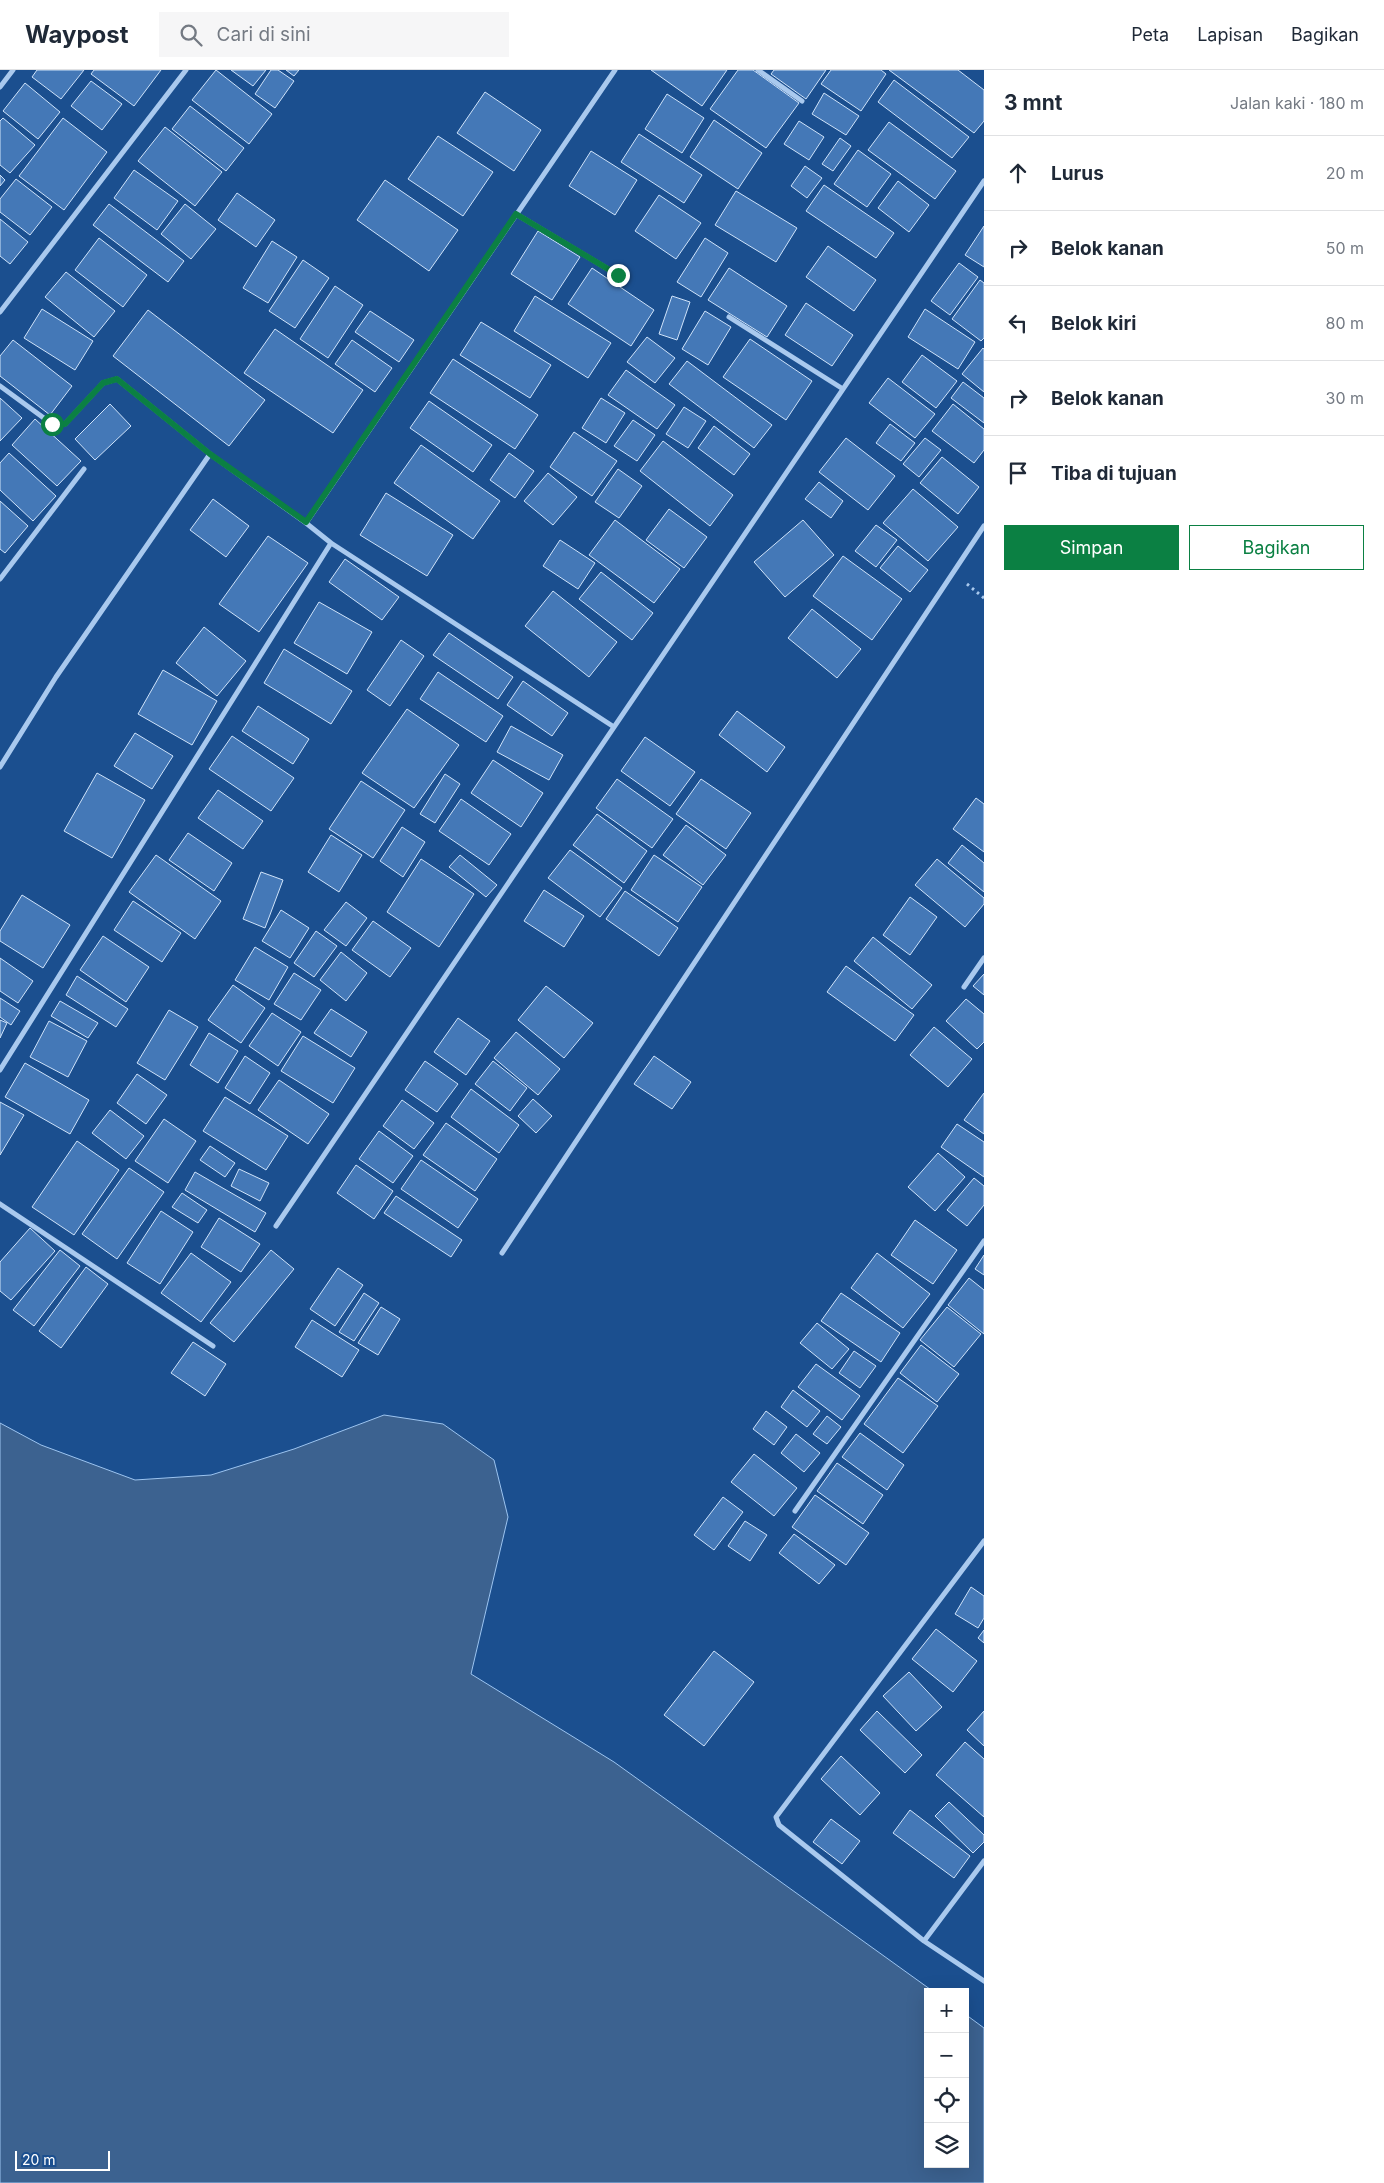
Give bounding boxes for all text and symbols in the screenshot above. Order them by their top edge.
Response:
search box [159,12,509,57]
text: Waypost [25,20,129,49]
icon: search [177,21,205,49]
text: Cari di sini [217,23,311,46]
text: Peta [1131,24,1169,45]
text: Lapisan [1197,24,1263,45]
text: Bagikan [1291,24,1359,45]
text: 3 mnt [1004,90,1062,115]
text: Jalan kaki · 180 m [1230,93,1364,113]
icon: ahead [1004,159,1032,187]
text: Lurus [1051,162,1104,185]
text: 20 m [1326,163,1364,183]
icon: right [1004,234,1032,262]
text: Belok kanan [1051,237,1164,260]
text: 50 m [1326,238,1364,258]
route end [607,264,630,287]
icon: left [1004,309,1032,337]
text: Belok kiri [1051,312,1136,335]
text: 80 m [1325,313,1364,333]
icon: right [1004,384,1032,412]
text: Belok kanan [1051,387,1164,410]
text: 30 m [1326,388,1364,408]
route start [41,413,64,436]
icon: arrive [1004,459,1032,487]
text: Tiba di tujuan [1051,462,1177,485]
button: Simpan [1004,525,1179,570]
button: Bagikan [1189,525,1364,570]
map controls [924,1988,969,2168]
button: + [924,1988,969,2033]
button: − [924,2033,969,2078]
button: locate [924,2078,969,2123]
button: layers [924,2123,969,2168]
scale bar [15,2148,110,2171]
text: 20 m [22,2151,56,2168]

